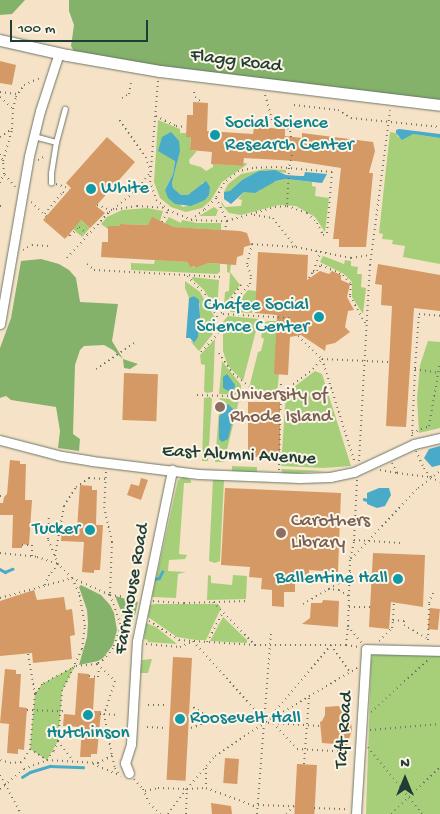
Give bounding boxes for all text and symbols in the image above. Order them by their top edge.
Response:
scale bar [12,10,150,42]
text: 100 m [18,20,55,38]
street label: Flagg Road [189,45,283,79]
place label: Social Science Research Center [225,113,353,157]
marker: Social Science Research Center [209,129,221,141]
place label: White [101,178,149,200]
marker: White [85,183,97,195]
place label: Chafee Social Science Center [197,295,309,339]
marker: Chafee Social Science Center [313,311,325,323]
place label: University of Rhode Island [230,385,332,429]
marker: University of Rhode Island [214,401,226,413]
street label: East Alumni Avenue [161,441,317,471]
place label: Carothers Library [291,511,370,555]
place label: Tucker [32,519,80,541]
street label: Farmhouse Road [110,522,156,656]
marker: Tucker [84,524,96,536]
marker: Carothers Library [275,527,287,539]
place label: Ballentine Hall [276,568,388,590]
marker: Ballentine Hall [392,573,404,585]
street label: Taft Road [331,691,359,769]
place label: Roosevelt Hall [190,708,301,730]
marker: Hutchinson [82,709,94,721]
marker: Roosevelt Hall [174,713,186,725]
place label: Hutchinson [46,723,130,745]
north arrow [380,754,430,804]
text: N [400,755,410,772]

